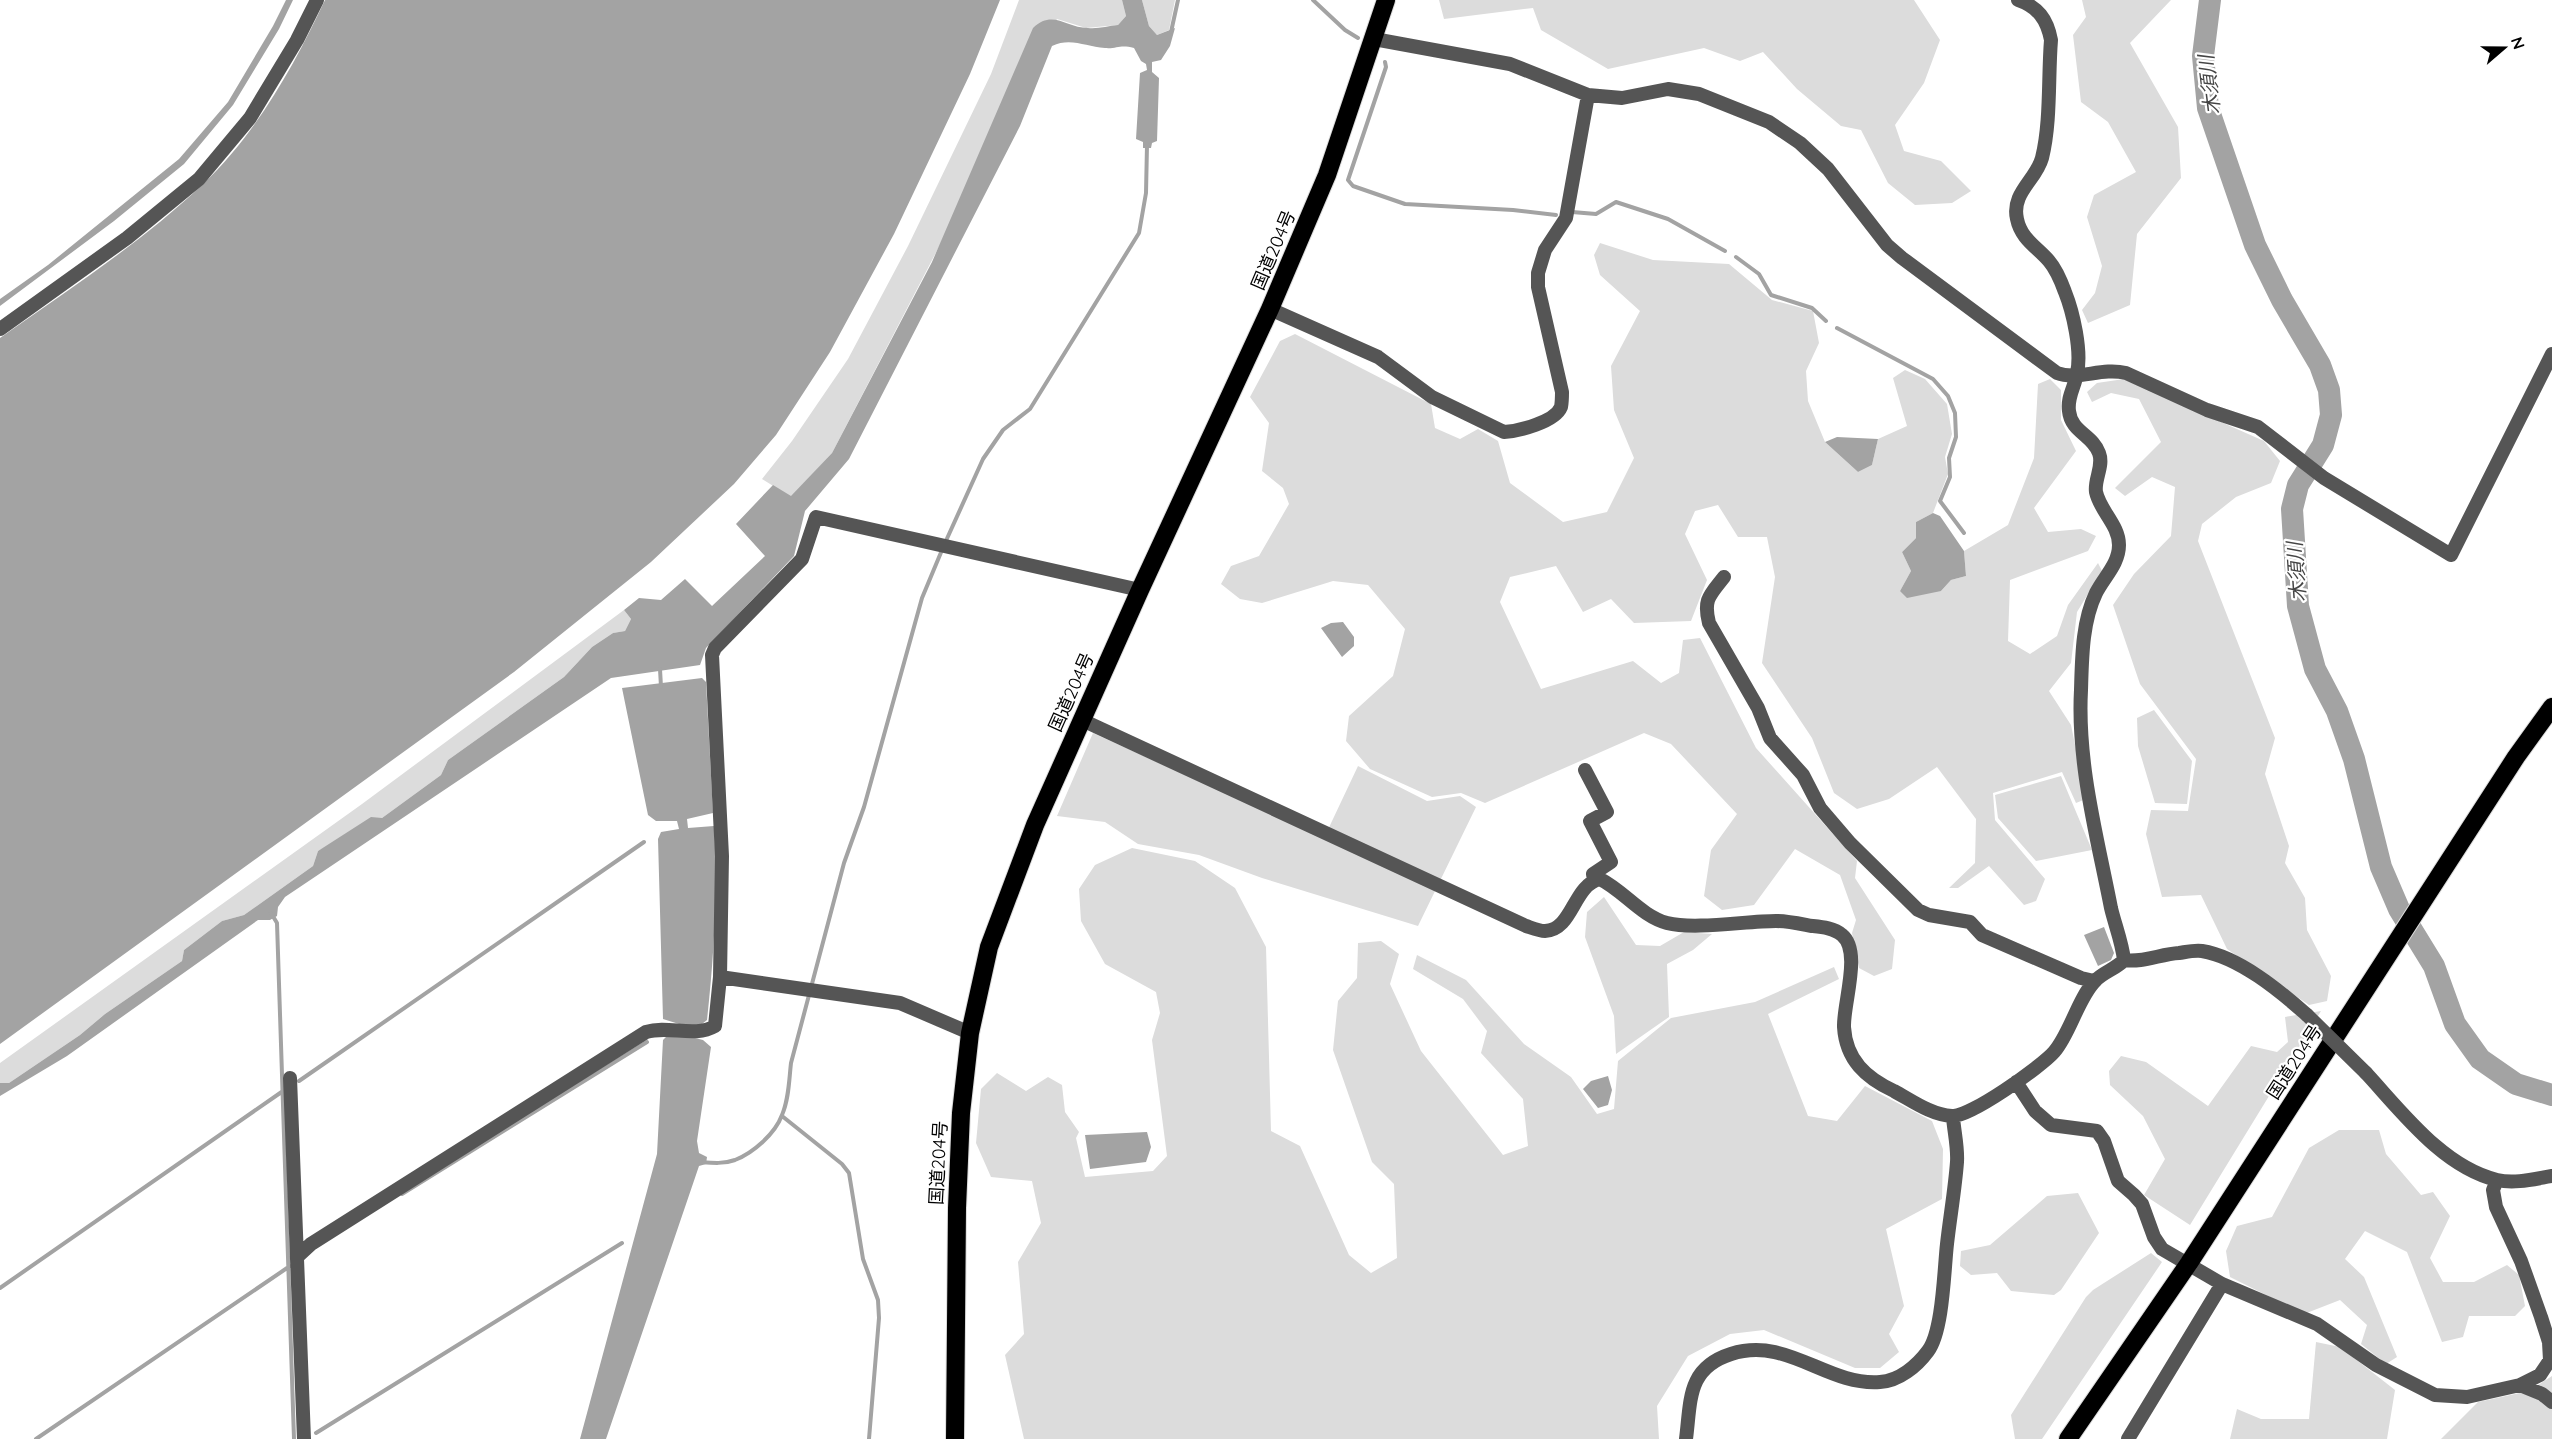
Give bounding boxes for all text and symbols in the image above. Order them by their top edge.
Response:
north arrow [2474,18,2534,78]
text: N [2507,34,2530,52]
water label: 木須川 [2193,52,2225,116]
street label: 国道204号 [1246,207,1300,293]
water label: 木須川 [2281,539,2311,603]
street label: 国道204号 [1043,649,1099,735]
street label: 国道204号 [2261,1020,2327,1104]
street label: 国道204号 [924,1120,952,1206]

